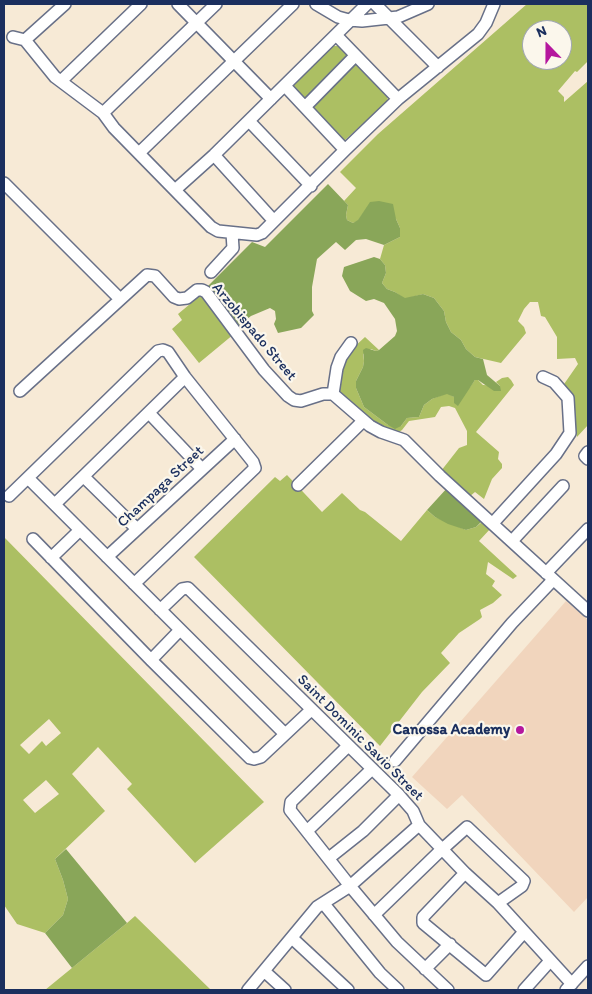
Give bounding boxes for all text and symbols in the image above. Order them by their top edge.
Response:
north arrow [522,20,572,70]
text: N [534,22,549,41]
street label: Arzobispado Street [208,279,300,385]
street label: Champaga Street [114,442,208,532]
street label: Saint Dominic Savio Street [293,671,427,805]
place label: Canossa Academy [393,721,510,739]
marker: Canossa Academy [514,724,526,736]

